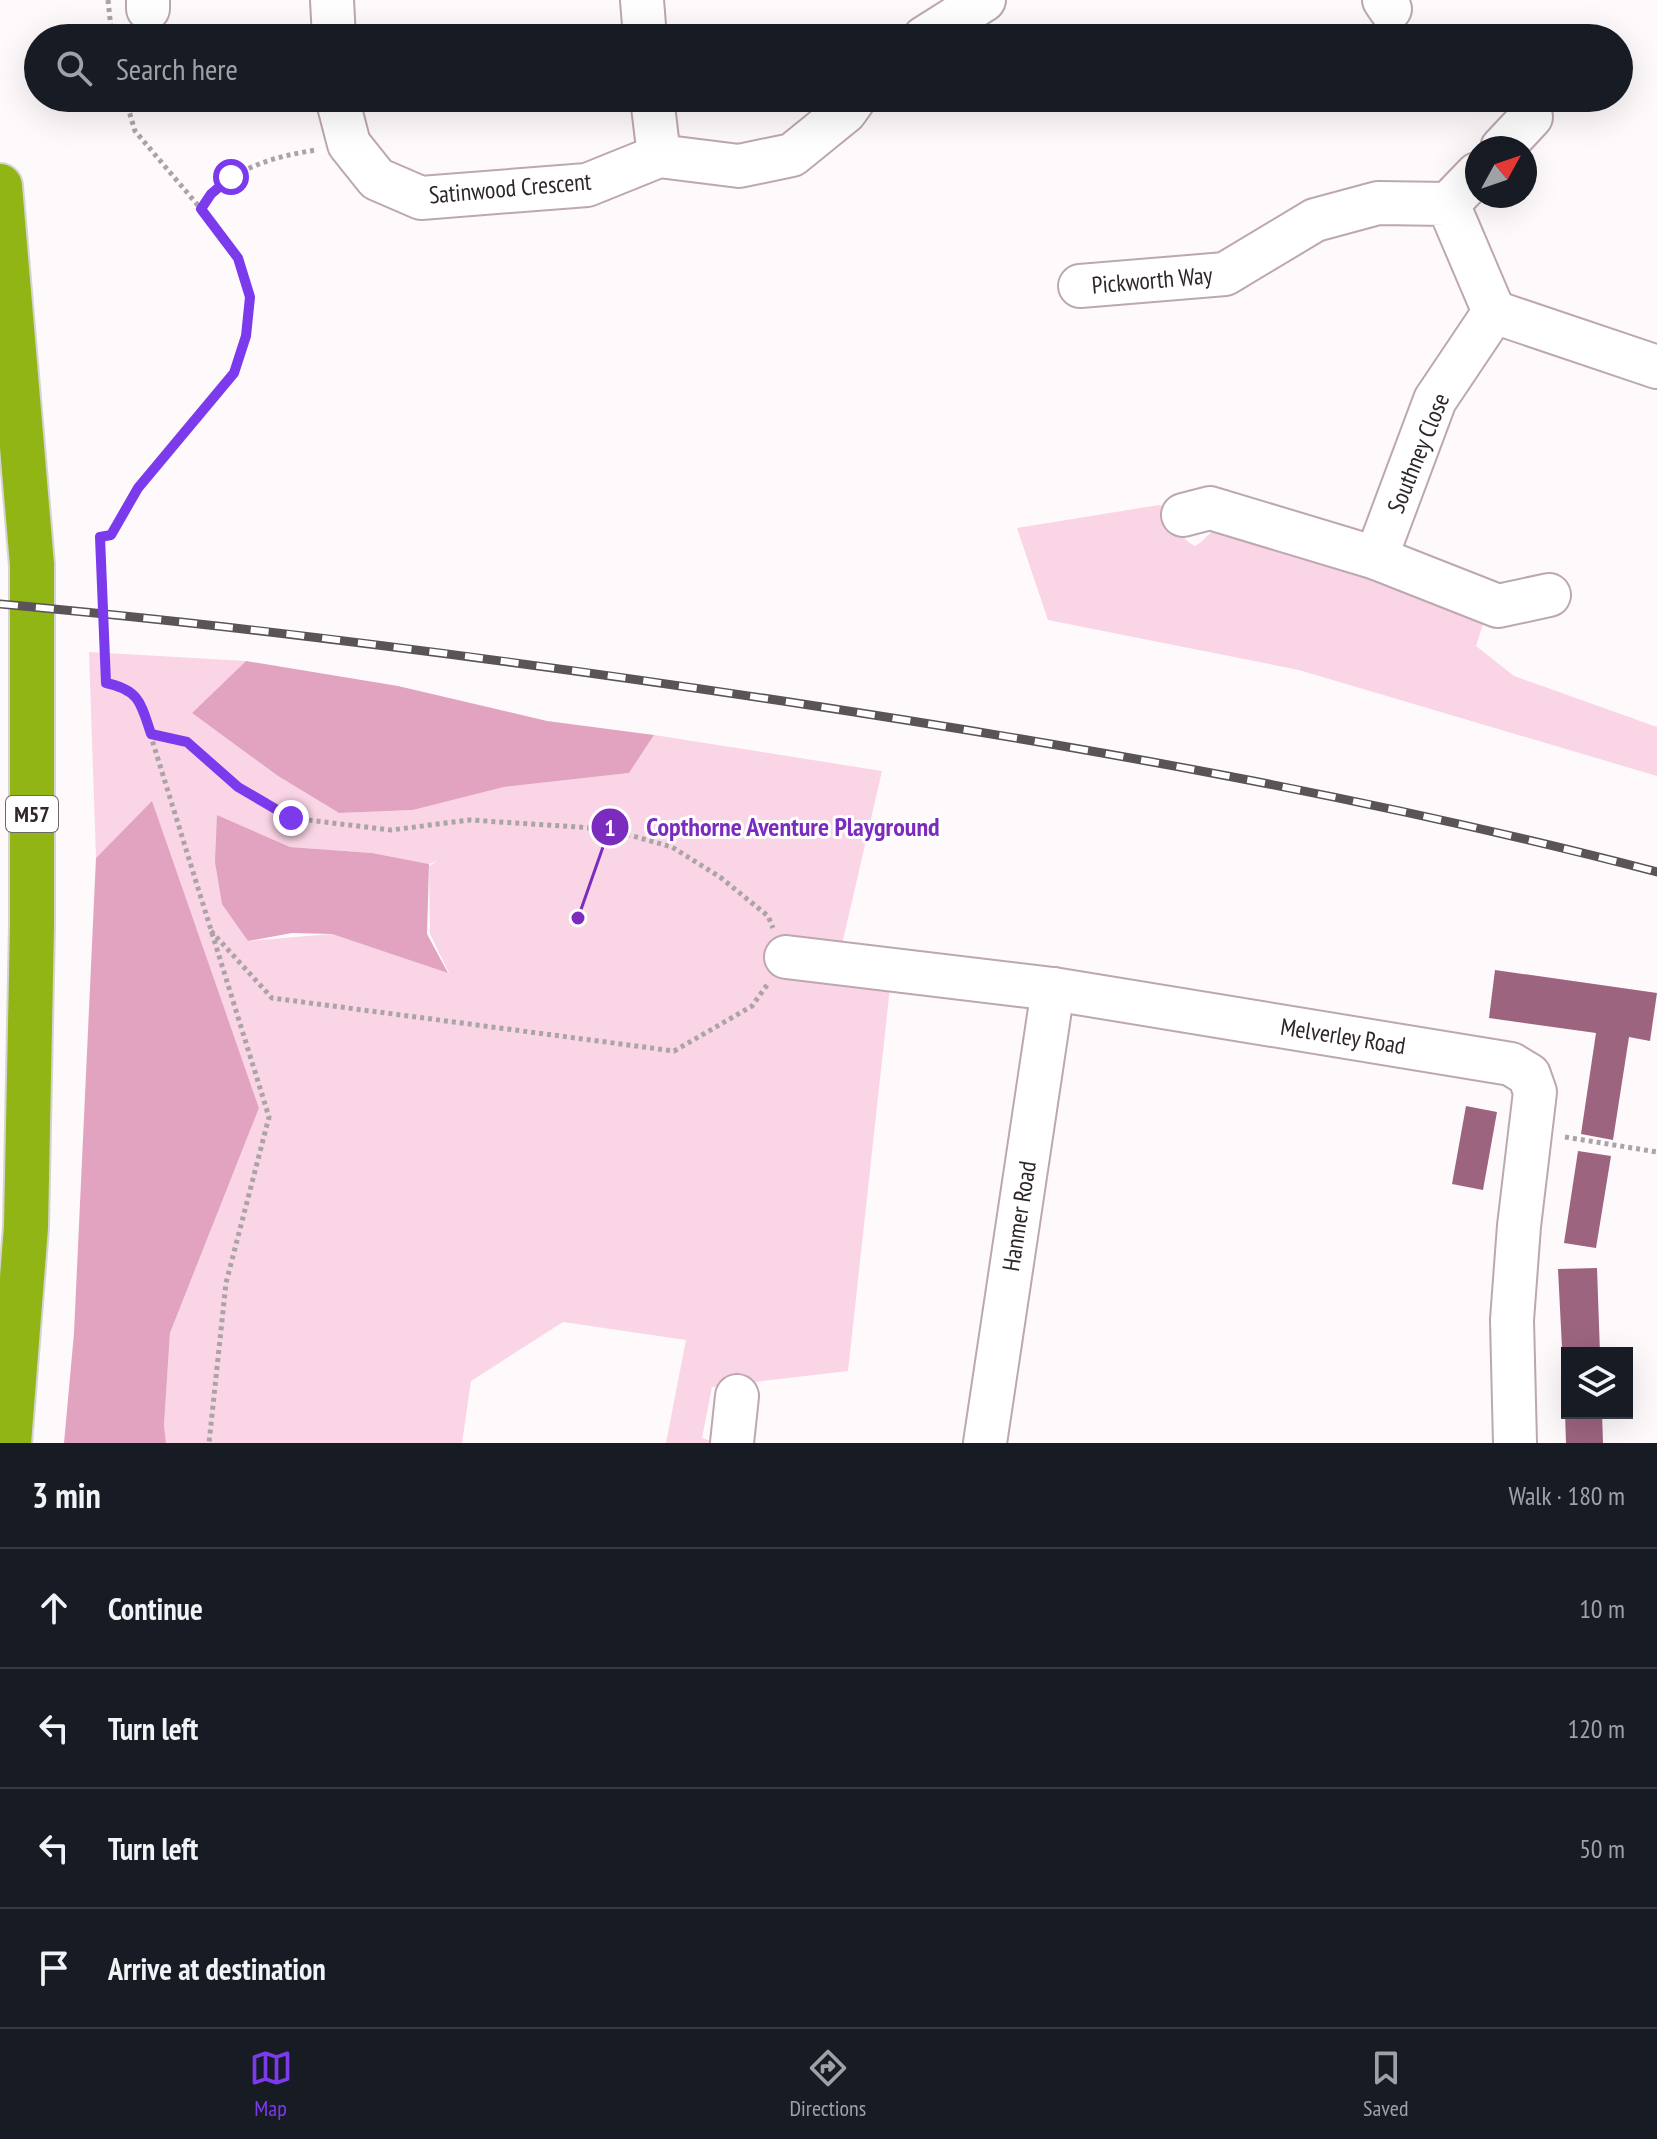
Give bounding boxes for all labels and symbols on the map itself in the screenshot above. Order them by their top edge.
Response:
north arrow [1465,136,1537,208]
route start [213,159,249,195]
street label: Satinwood Crescent [428,165,593,211]
street label: Pickworth Way [1090,259,1214,301]
street label: Southney Close [1380,388,1456,518]
road number: M57 [6,796,58,832]
route end [273,800,309,836]
callout: Copthorne Aventure Playground [590,802,956,852]
text: Copthorne Aventure Playground [646,810,940,843]
text: 1 [604,812,616,843]
street label: Melverley Road [1278,1011,1408,1061]
street label: Hanmer Road [995,1159,1043,1273]

